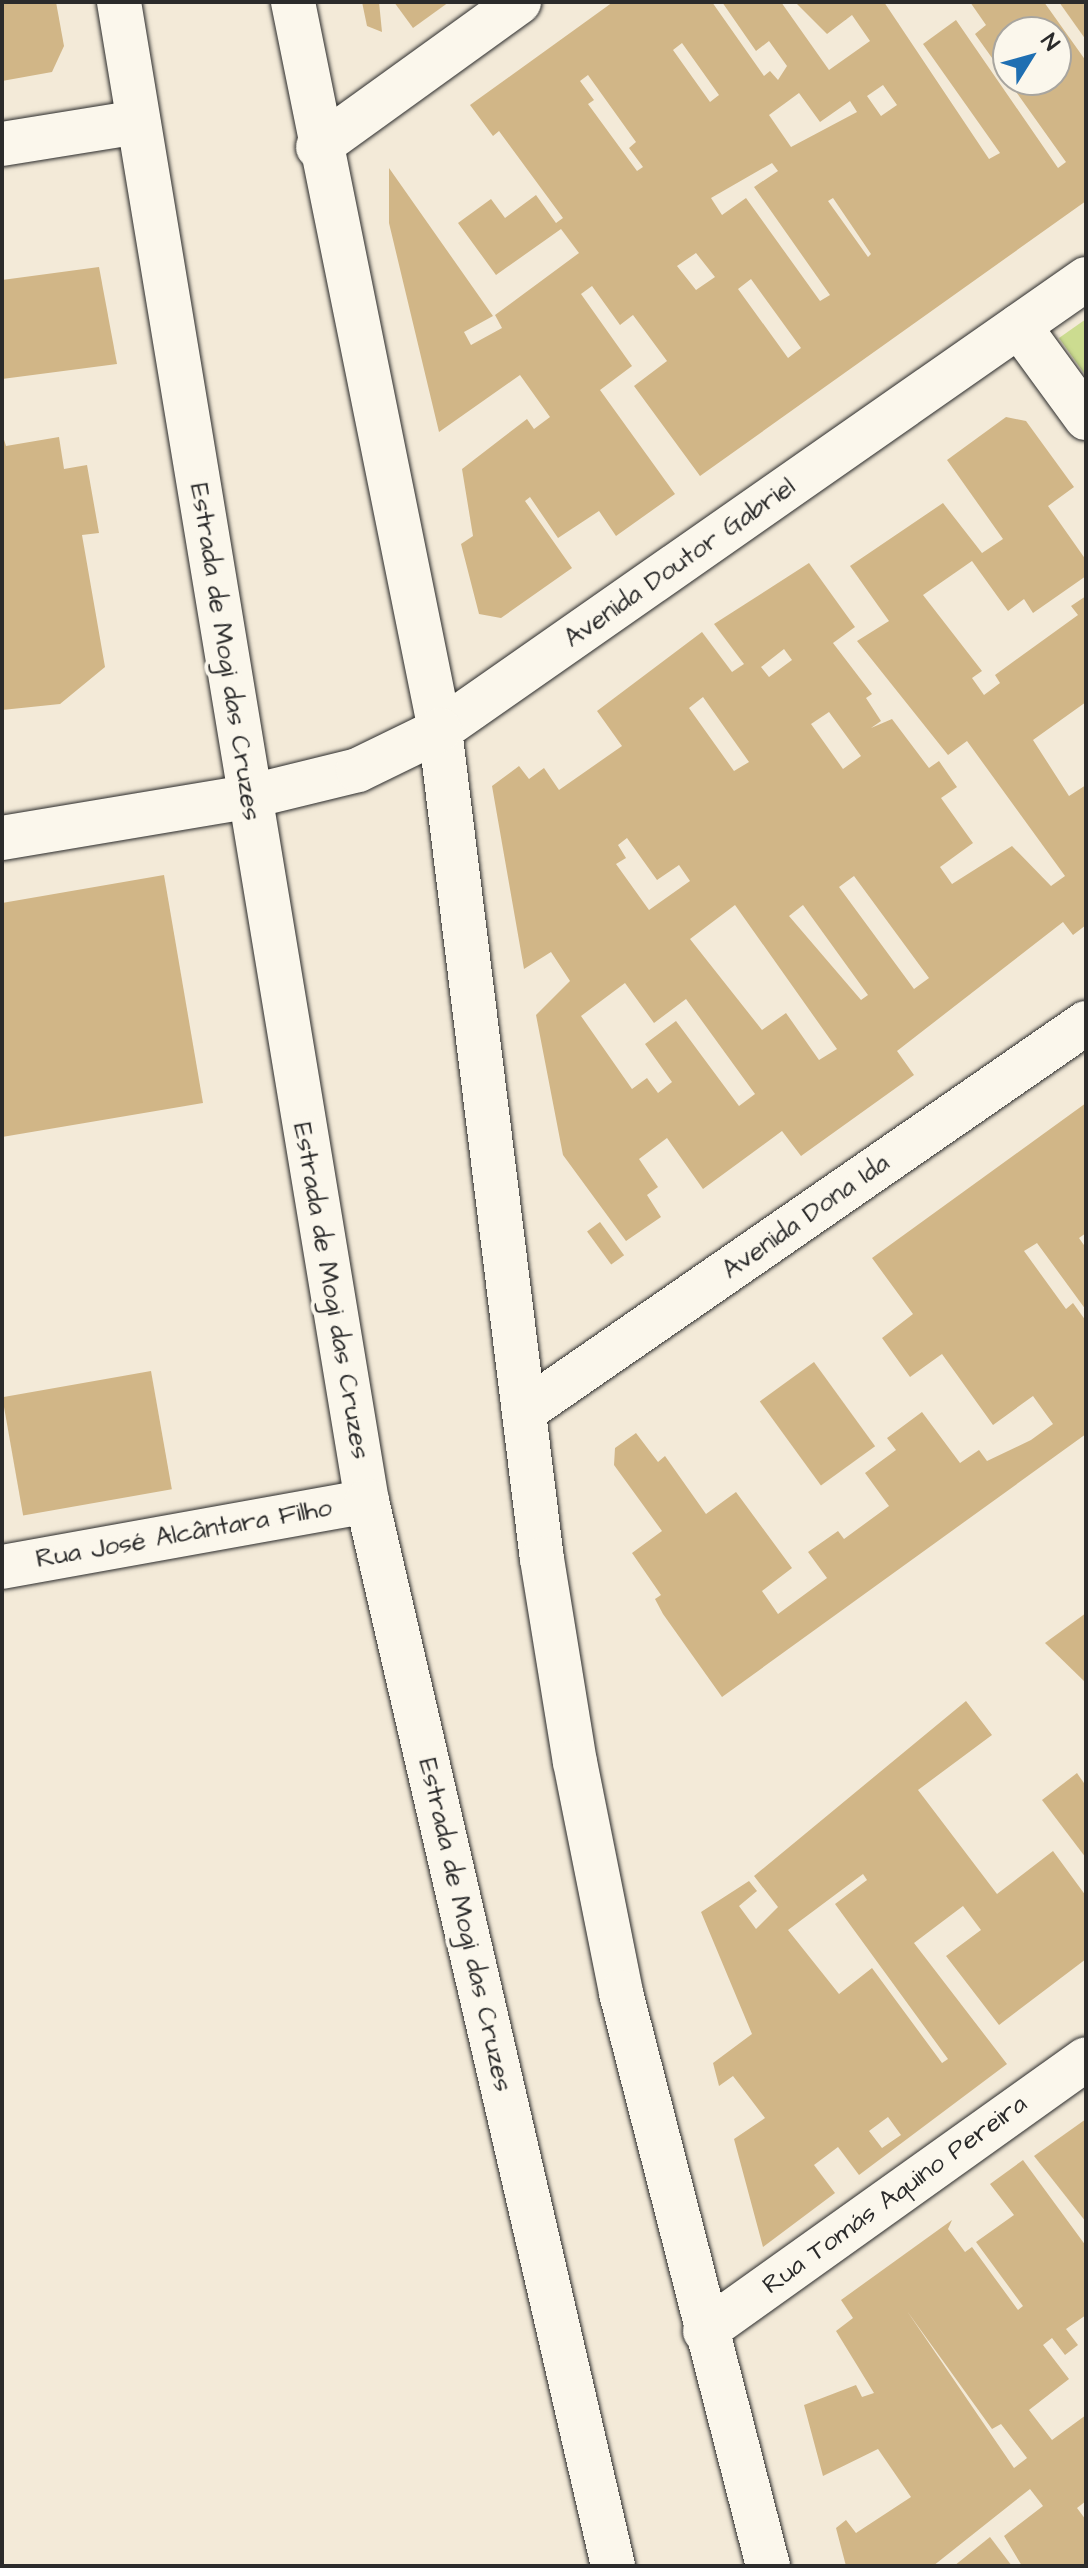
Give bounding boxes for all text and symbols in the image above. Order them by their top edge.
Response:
north arrow [992,16,1072,96]
text: N [1033,28,1066,57]
street label: Avenida Doutor Gabriel [558,471,802,655]
street label: Estrada de Mogi das Cruzes [183,481,267,823]
street label: Estrada de Mogi das Cruzes [286,1120,376,1462]
street label: Avenida Dona Ida [716,1148,896,1286]
street label: Rua José Alcântara Filho [34,1493,334,1575]
street label: Estrada de Mogi das Cruzes [411,1755,519,2095]
street label: Rua Tomás Aquino Pereira [757,2089,1033,2301]

